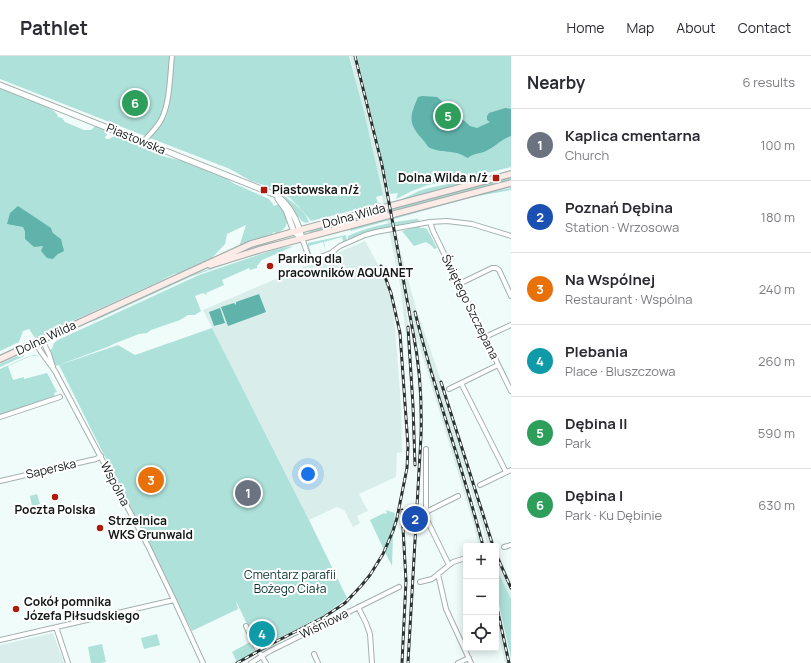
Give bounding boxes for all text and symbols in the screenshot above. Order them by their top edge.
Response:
text: Pathlet [20,15,88,41]
text: Home [567,18,604,37]
text: Map [626,18,654,37]
text: About [676,18,716,37]
text: Contact [738,18,791,37]
text: Nearby [527,71,585,94]
text: 6 results [743,73,795,91]
pin: 6 [122,88,148,118]
pin: 5 [435,101,461,131]
street label: Piastowska [104,119,168,158]
text: Kaplica cmentarna [565,125,700,146]
text: 1 [537,136,543,154]
text: 100 m [760,136,795,154]
text: Church [565,146,609,164]
place label: Dolna Wilda n/ż [398,169,488,186]
marker: Dolna Wilda n/ż [491,173,501,183]
place label: Piastowska n/ż [272,181,359,198]
marker: Piastowska n/ż [259,185,269,195]
text: Poznań Dębina [565,197,673,218]
street label: Dolna Wilda [321,199,387,232]
text: 2 [536,208,544,226]
text: 180 m [761,208,795,226]
text: Station · Wrzosowa [565,218,679,236]
place label: Parking dla pracowników AQUANET [278,250,414,281]
street label: Świętego Szczepana [438,251,503,362]
marker: Parking dla pracowników AQUANET [265,261,275,271]
text: Na Wspólnej [565,269,655,290]
text: 3 [536,280,544,298]
text: 240 m [759,280,795,298]
text: Restaurant · Wspólna [565,290,692,308]
street label: Dolna Wilda [13,316,79,359]
text: Plebania [565,341,628,362]
text: 4 [536,352,544,370]
text: 260 m [758,352,795,370]
text: Place · Bluszczowa [565,362,676,380]
text: Dębina II [565,413,627,434]
text: 5 [536,424,544,442]
text: 590 m [758,424,795,442]
text: Park [565,434,591,452]
street label: Saperska [24,454,78,483]
street label: Wspólna [97,459,134,509]
your location [298,464,318,484]
pin: 3 [138,465,164,495]
pin: 1 [235,478,261,508]
text: Dębina I [565,485,623,506]
marker: Poczta Polska [50,492,60,502]
text: 6 [536,496,544,514]
text: 630 m [758,496,795,514]
place label: Poczta Polska [14,501,96,518]
pin: 2 [402,504,428,534]
text: Park · Ku Dębinie [565,506,662,524]
place label: Strzelnica WKS Grunwald [108,512,193,543]
marker: Strzelnica WKS Grunwald [95,523,105,533]
map controls [463,543,499,651]
button: + [463,543,499,579]
park label: Cmentarz parafii Bożego Ciała [244,566,336,597]
button: − [463,579,499,615]
place label: Cokół pomnika Józefa Piłsudskiego [24,593,140,624]
marker: Cokół pomnika Józefa Piłsudskiego [11,604,21,614]
street label: Wiśniowa [297,604,351,643]
button: locate [463,615,499,651]
pin: 4 [249,619,275,649]

